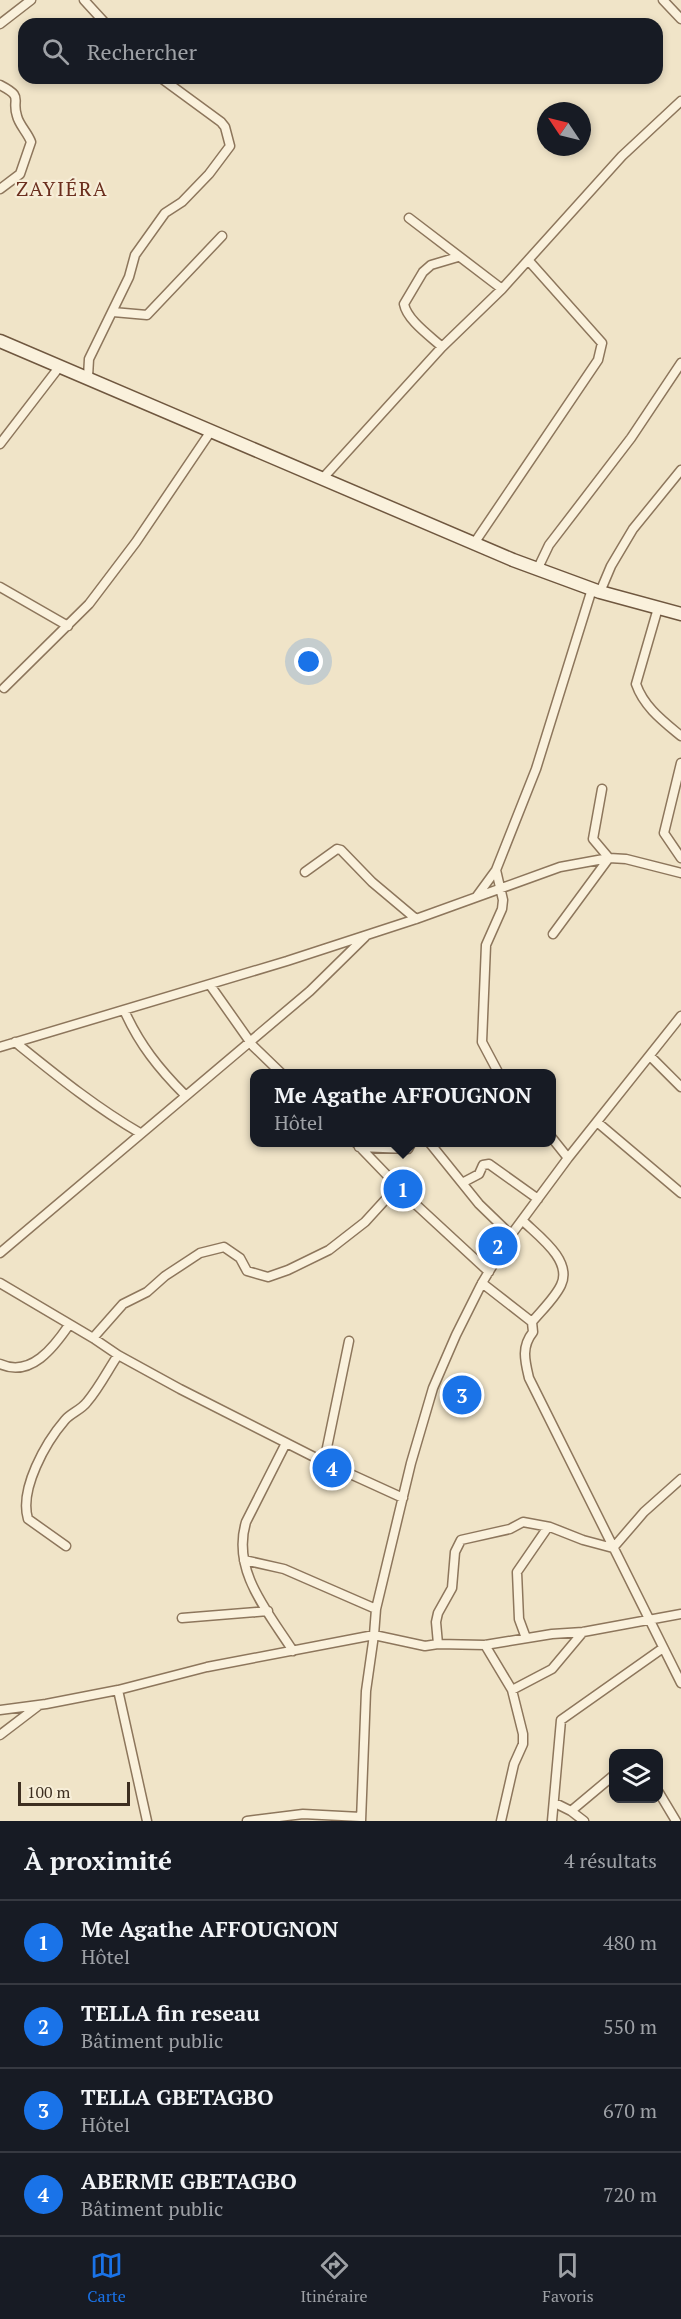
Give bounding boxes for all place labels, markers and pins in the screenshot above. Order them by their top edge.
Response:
pin: 1 [384,1166,422,1212]
pin: 2 [478,1224,518,1268]
pin: 3 [442,1372,482,1418]
pin: 4 [312,1446,352,1490]

